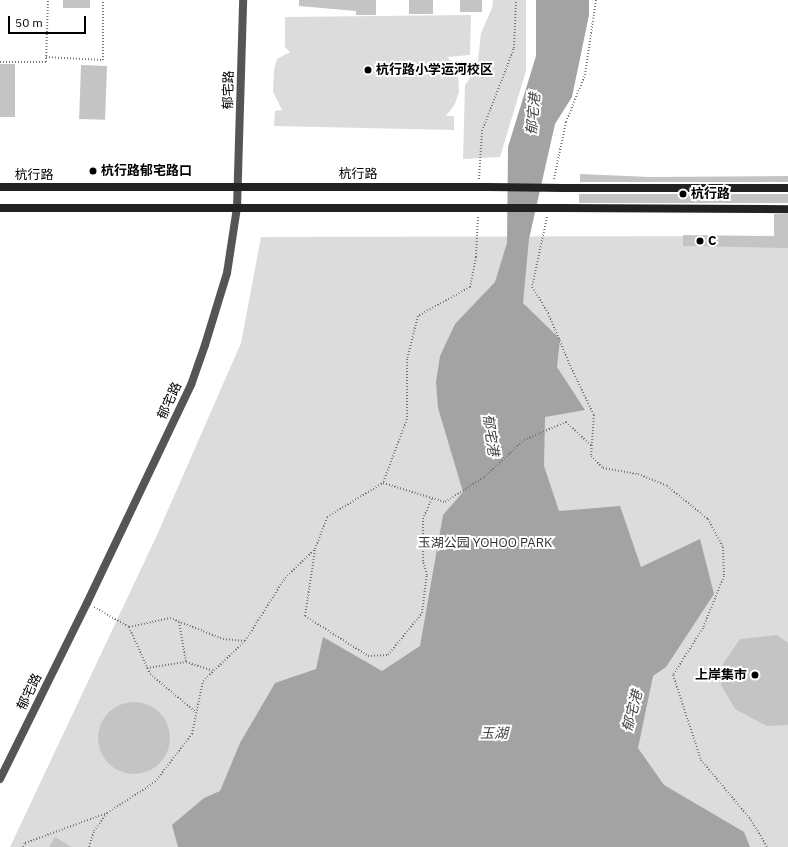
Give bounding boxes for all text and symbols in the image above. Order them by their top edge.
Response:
scale bar [10,8,88,34]
text: 50 m [15,15,43,30]
place label: 杭行路小学运河校区 [376,62,493,78]
marker: 杭行路小学运河校区 [363,65,373,75]
street label: 郁宅路 [221,70,237,110]
water label: 郁宅港 [523,92,543,136]
place label: 杭行路郁宅路口 [101,163,192,179]
marker: 杭行路郁宅路口 [88,166,98,176]
street label: 杭行路 [339,166,377,182]
street label: 杭行路 [15,167,53,183]
place label: 杭行路 [691,186,730,202]
marker: 杭行路 [678,189,688,199]
place label: C [708,233,716,249]
marker: C [695,236,705,246]
street label: 郁宅路 [155,380,185,422]
water label: 郁宅港 [480,413,502,457]
park label: 玉湖公园 YOHOO PARK [418,535,552,551]
place label: 上岸集市 [695,667,747,683]
marker: 上岸集市 [750,670,760,680]
street label: 郁宅路 [14,671,46,713]
water label: 郁宅港 [618,689,646,733]
water label: 玉湖 [480,725,508,741]

